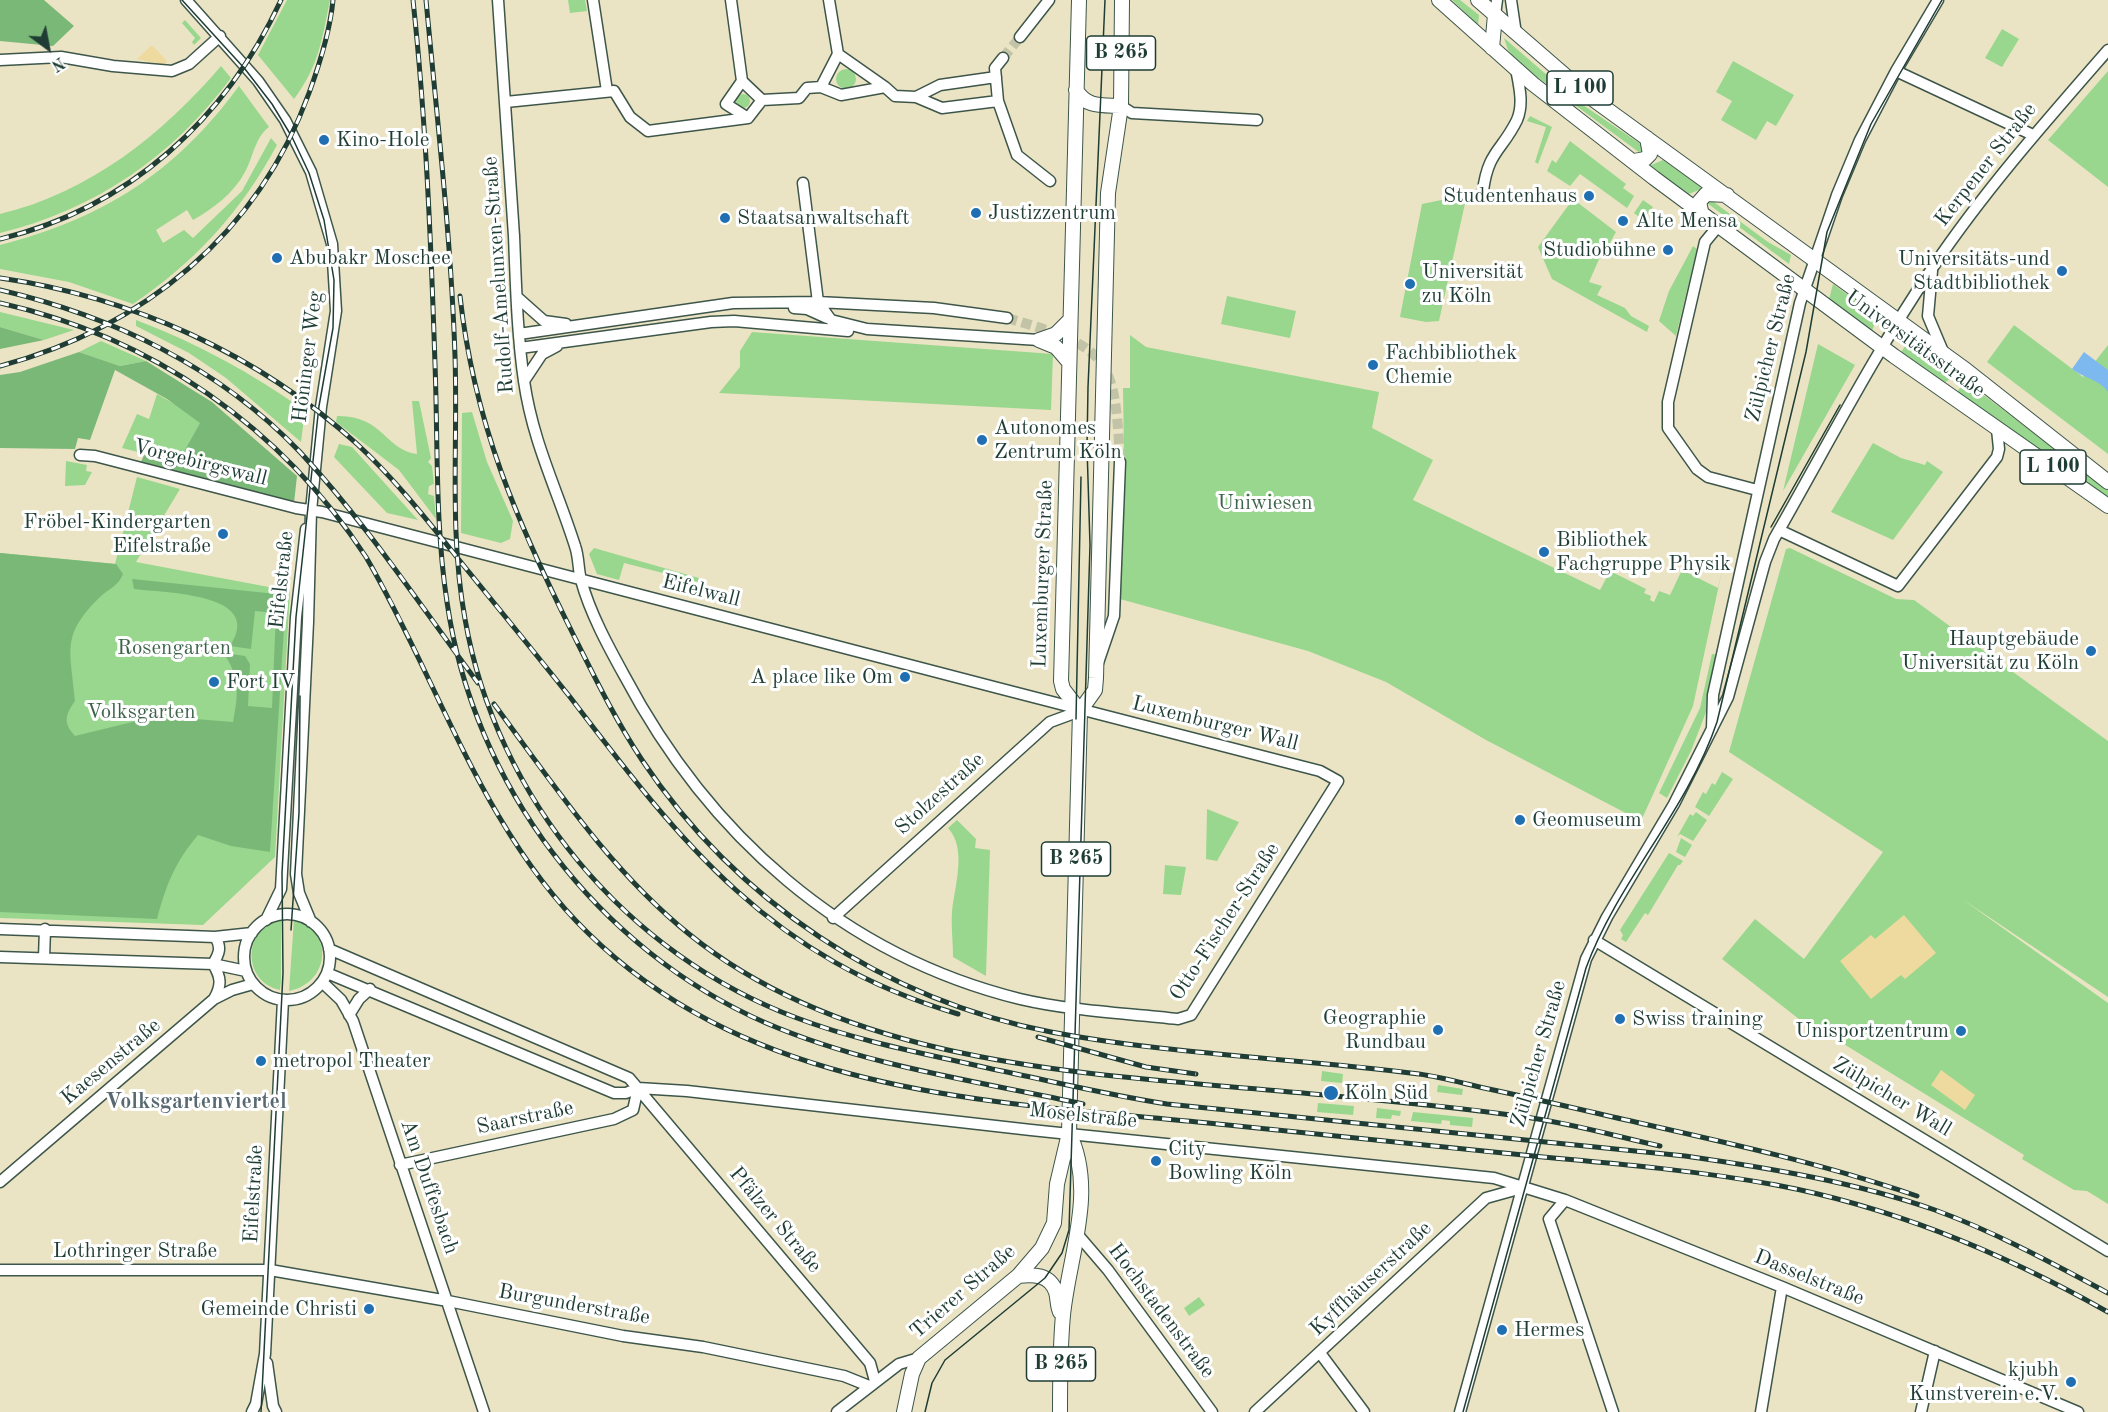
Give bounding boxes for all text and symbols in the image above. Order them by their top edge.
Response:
north arrow [18,18,78,78]
road number: B 265 [1086,36,1156,70]
text: N [48,53,67,73]
road number: L 100 [1547,71,1613,105]
street label: Kerpener Straße [1930,98,2042,232]
place label: Kino-Hole [336,127,429,153]
marker: Kino-Hole [317,133,331,147]
street label: Rudolf-Amelunxen-Straße [478,155,520,395]
place label: Studentenhaus [1443,183,1577,209]
marker: Studentenhaus [1582,189,1596,203]
place label: Justizzentrum [988,200,1116,226]
place label: Staatsanwaltschaft [737,205,910,231]
marker: Justizzentrum [969,206,983,220]
place label: Alte Mensa [1635,208,1738,234]
marker: Staatsanwaltschaft [718,211,732,225]
marker: Alte Mensa [1616,214,1630,228]
place label: Studiobühne [1543,237,1656,263]
marker: Studiobühne [1661,243,1675,257]
place label: Abubakr Moschee [289,245,451,271]
place label: Universitäts-und Stadtbibliothek [1898,246,2050,296]
marker: Abubakr Moschee [270,251,284,265]
place label: Universität zu Köln [1422,259,1524,309]
marker: Universitäts-und Stadtbibliothek [2055,264,2069,278]
street label: Zülpicher Straße [1740,271,1802,425]
marker: Universität zu Köln [1403,277,1417,291]
street label: Universitätsstraße [1840,285,1990,403]
street label: Höninger Weg [287,290,329,424]
place label: Fachbibliothek Chemie [1385,340,1517,390]
marker: Fachbibliothek Chemie [1366,358,1380,372]
place label: Autonomes Zentrum Köln [994,415,1122,465]
marker: Autonomes Zentrum Köln [975,433,989,447]
street label: Vorgebirgswall [130,434,270,492]
road number: L 100 [2020,450,2086,484]
street label: Luxemburger Straße [1027,480,1059,668]
park label: Uniwiesen [1217,490,1313,516]
place label: Fröbel-Kindergarten Eifelstraße [23,509,211,559]
marker: Fröbel-Kindergarten Eifelstraße [216,527,230,541]
place label: Bibliothek Fachgruppe Physik [1556,527,1731,577]
street label: Eifelstraße [264,530,300,630]
marker: Bibliothek Fachgruppe Physik [1537,545,1551,559]
street label: Eifelwall [659,569,743,613]
place label: Hauptgebäude Universität zu Köln [1902,626,2079,676]
park label: Rosengarten [117,635,231,661]
marker: Hauptgebäude Universität zu Köln [2084,644,2098,658]
place label: A place like Om [750,664,893,690]
place label: Fort IV [226,669,295,695]
marker: A place like Om [898,670,912,684]
marker: Fort IV [207,675,221,689]
street label: Luxemburger Wall [1129,691,1301,757]
park label: Volksgarten [87,699,195,725]
street label: Stolzestraße [890,747,990,841]
place label: Geomuseum [1532,807,1642,833]
marker: Geomuseum [1513,813,1527,827]
street label: Otto-Fischer-Straße [1165,838,1285,1006]
road number: B 265 [1042,842,1110,876]
street label: Zülpicher Straße [1506,978,1572,1130]
place label: Geographie Rundbau [1323,1005,1426,1055]
place label: Swiss training [1632,1006,1763,1032]
marker: Swiss training [1613,1012,1627,1026]
street label: Kaesenstraße [56,1013,166,1111]
place label: Unisportzentrum [1795,1018,1949,1044]
marker: Geographie Rundbau [1431,1023,1445,1037]
marker: Unisportzentrum [1954,1024,1968,1038]
place label: metropol Theater [273,1048,431,1074]
street label: Zülpicher Wall [1828,1052,1956,1142]
marker: metropol Theater [254,1054,268,1068]
place label: Köln Süd [1344,1080,1428,1106]
marker: Köln Süd [1322,1084,1340,1102]
district label: Volksgartenviertel [105,1089,287,1115]
street label: Saarstraße [474,1095,576,1141]
street label: Moselstraße [1028,1098,1138,1134]
street label: Am Duffesbach [394,1116,464,1258]
place label: City Bowling Köln [1168,1136,1292,1186]
street label: Eifelstraße [239,1144,269,1244]
marker: City Bowling Köln [1149,1154,1163,1168]
street label: Pfälzer Straße [723,1162,827,1278]
street label: Kyffhäuserstraße [1305,1216,1437,1342]
street label: Lothringer Straße [53,1238,217,1264]
street label: Trierer Straße [905,1239,1021,1345]
street label: Hochstadenstraße [1102,1239,1220,1383]
street label: Dasselstraße [1750,1245,1868,1311]
street label: Burgunderstraße [496,1279,652,1331]
place label: Gemeinde Christi [200,1296,357,1322]
marker: Gemeinde Christi [362,1302,376,1316]
place label: Hermes [1514,1317,1584,1343]
marker: Hermes [1495,1323,1509,1337]
road number: B 265 [1026,1347,1096,1381]
place label: kjubh Kunstverein e.V. [1909,1357,2059,1407]
marker: kjubh Kunstverein e.V. [2064,1375,2078,1389]

